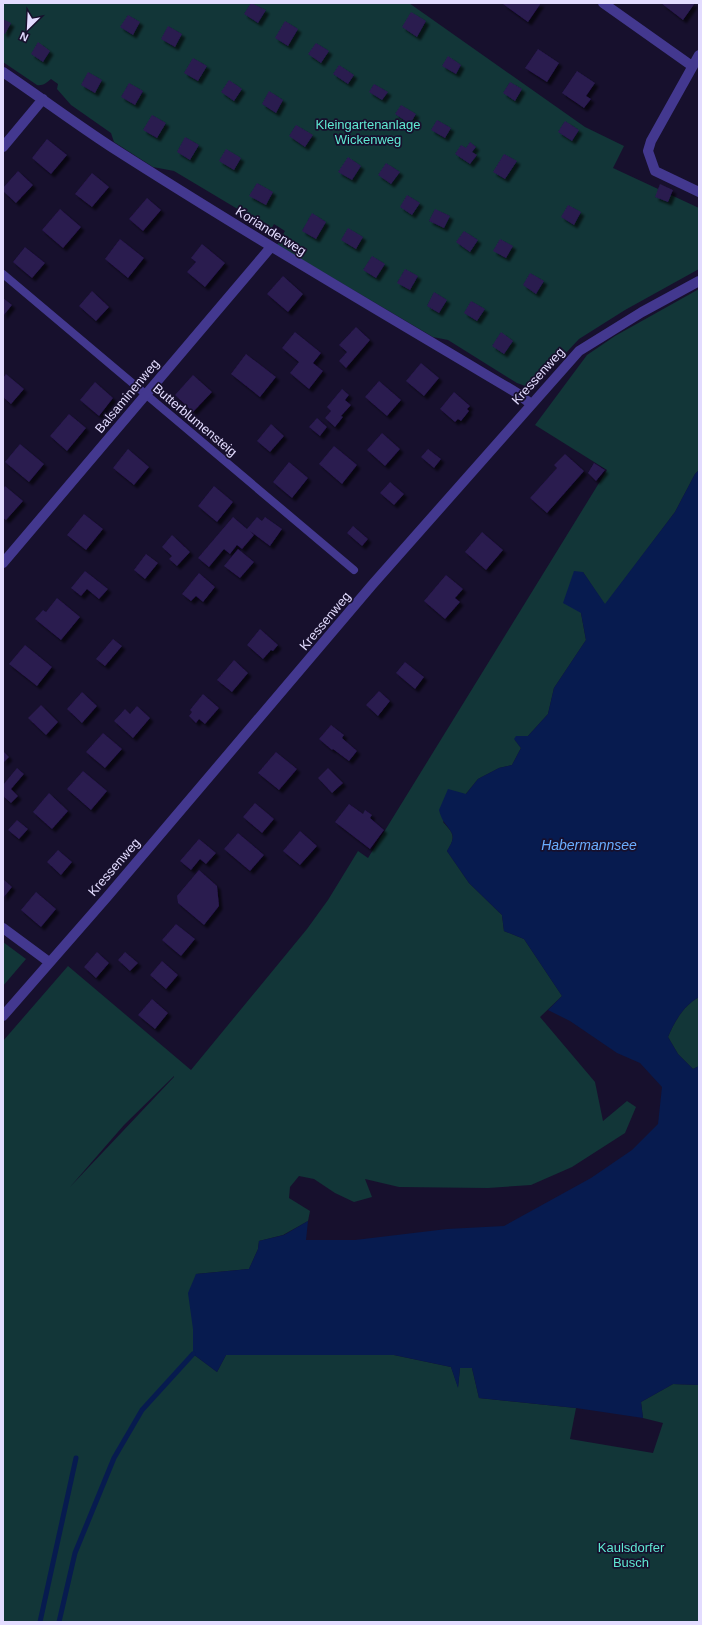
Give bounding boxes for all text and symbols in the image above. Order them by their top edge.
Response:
north arrow [8,8,48,48]
text: N [18,30,30,44]
park label: Kleingartenanlage Wickenweg [316,117,420,147]
street label: Korianderweg [233,203,309,259]
street label: Kressenweg [508,344,568,408]
street label: Balsaminenweg [92,356,162,436]
street label: Butterblumensteig [150,381,240,459]
street label: Kressenweg [296,589,354,653]
street label: Kressenweg [85,835,143,899]
water label: Habermannsee [541,837,637,853]
park label: Kaulsdorfer Busch [598,1540,665,1570]

